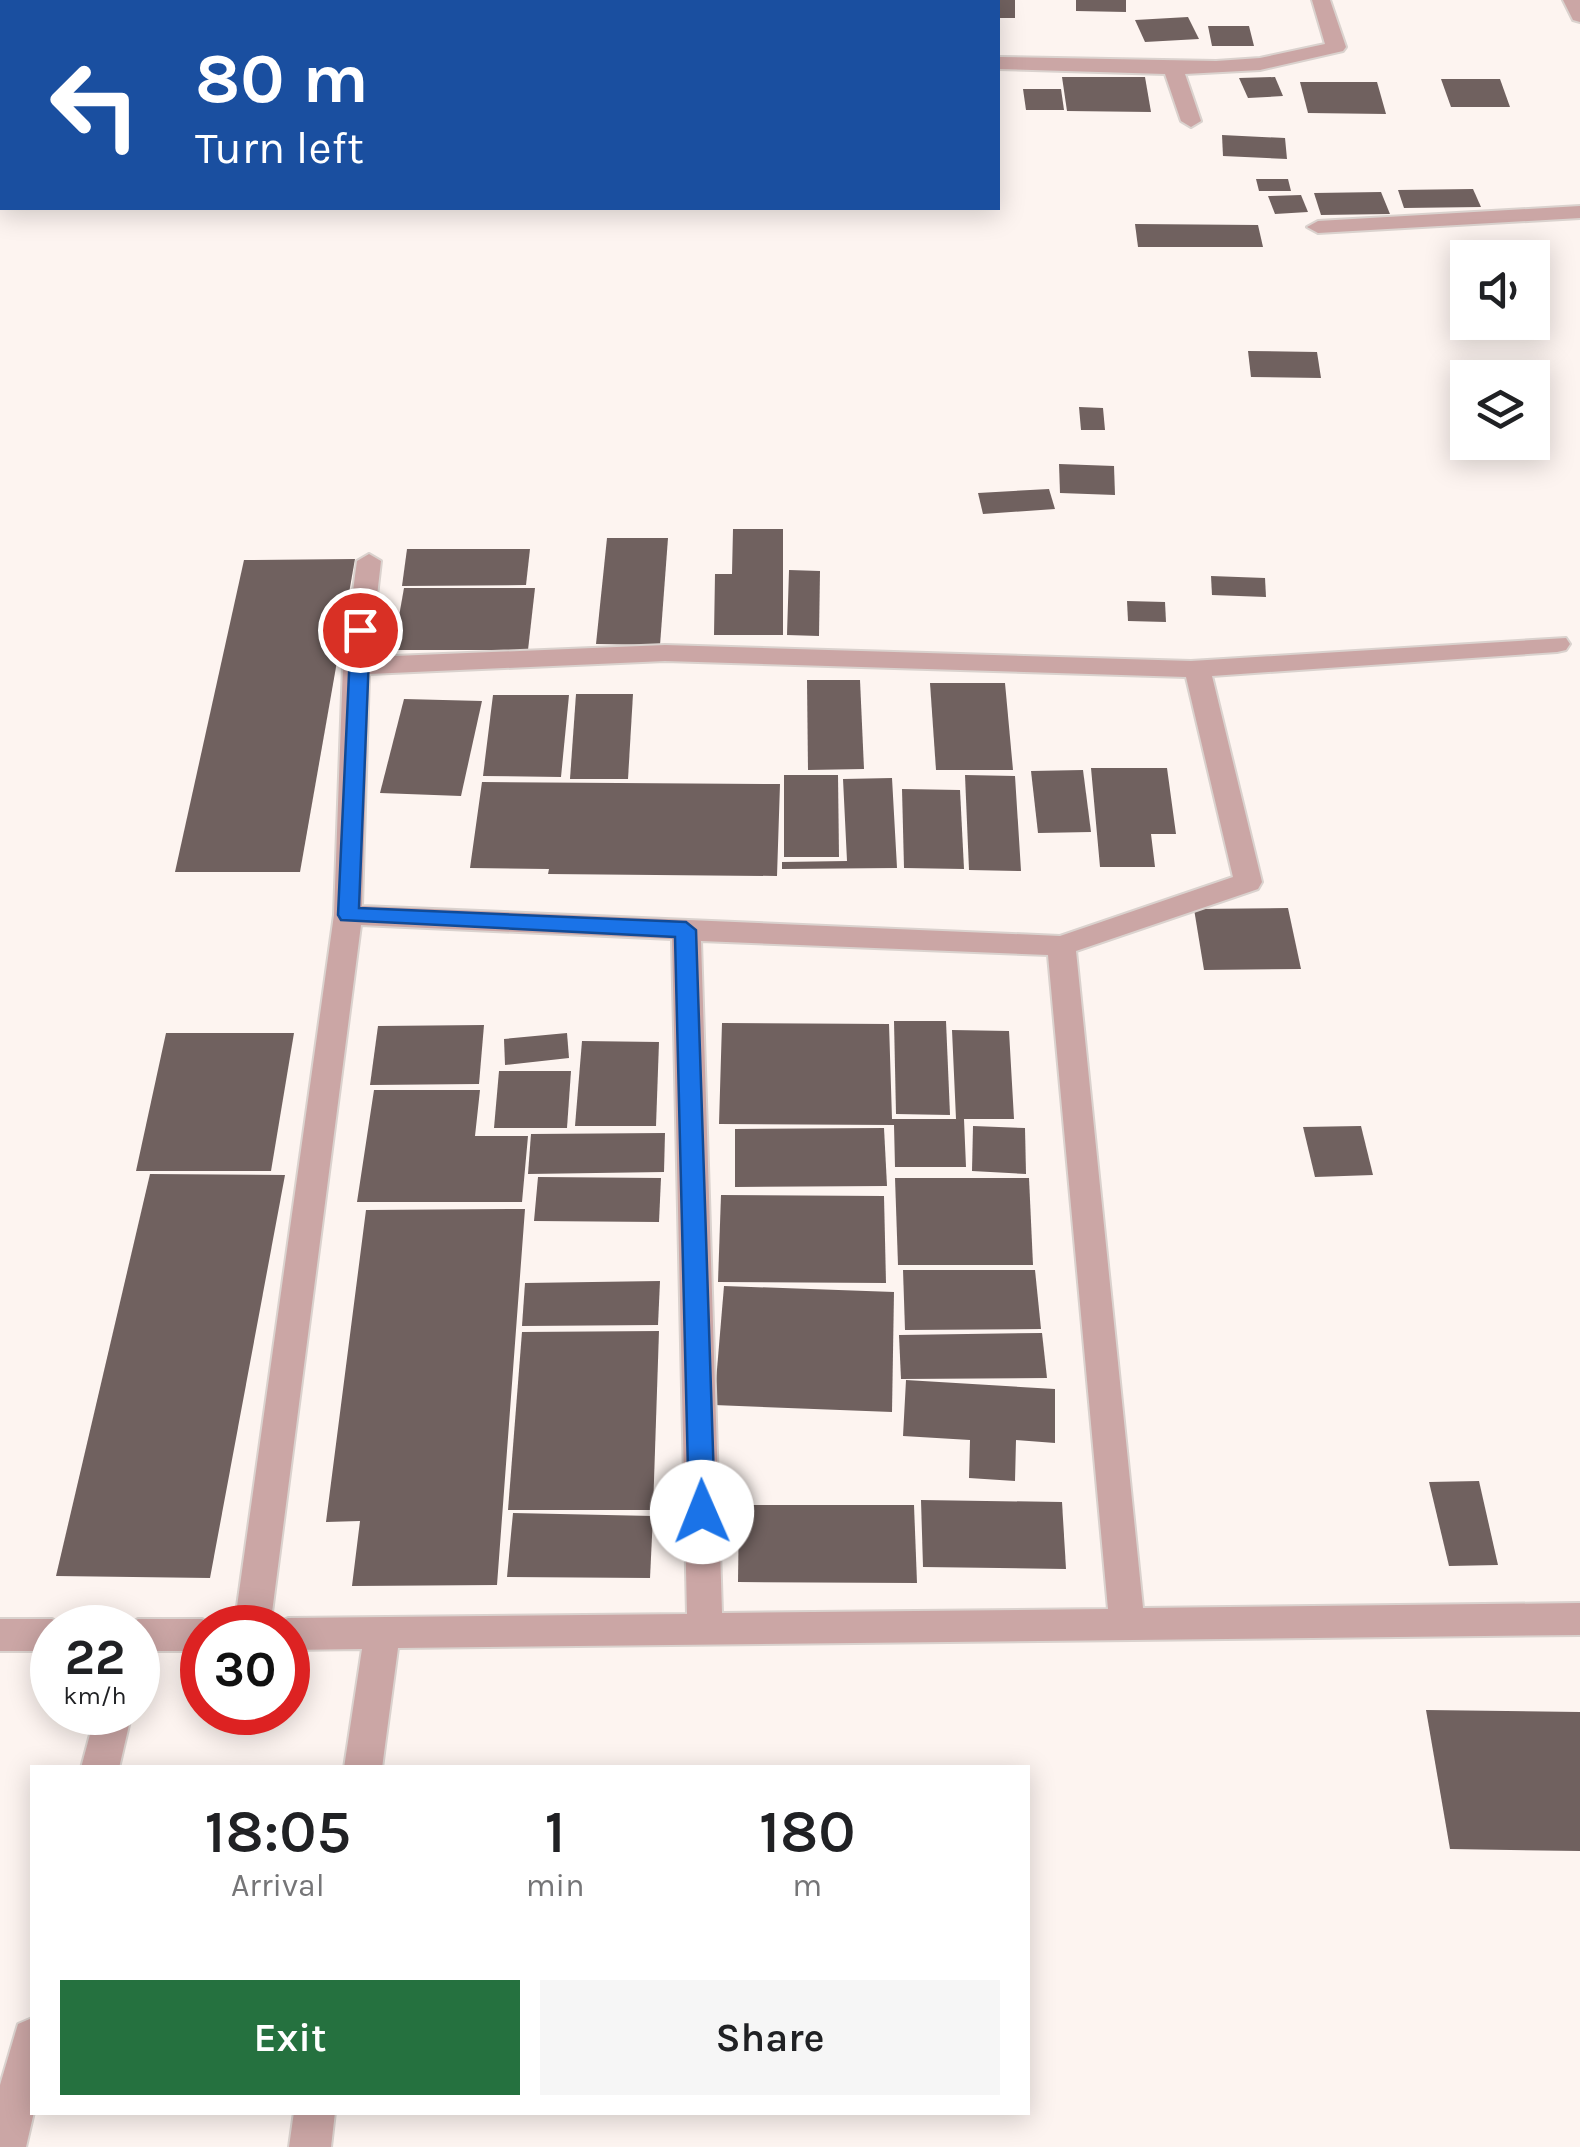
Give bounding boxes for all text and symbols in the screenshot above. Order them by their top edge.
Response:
text: 80 m [195,38,369,120]
icon: left [30,40,160,170]
text: Turn left [195,122,364,174]
map controls [1450,240,1550,460]
button: sound [1450,240,1550,340]
button: layers [1450,360,1550,460]
pin [318,588,403,673]
icon: arrive [333,603,388,658]
position arrow [650,1460,754,1564]
speed limit sign: 30 [180,1605,310,1735]
text: 22 [65,1628,125,1687]
text: km/h [63,1681,127,1710]
text: 18:05 [204,1797,351,1867]
text: 1 [545,1797,566,1867]
text: 180 [759,1797,856,1867]
text: Arrival [231,1867,325,1904]
text: min [526,1867,584,1904]
text: m [792,1867,822,1904]
button: Exit [60,1980,520,2095]
button: Share [540,1980,1000,2095]

